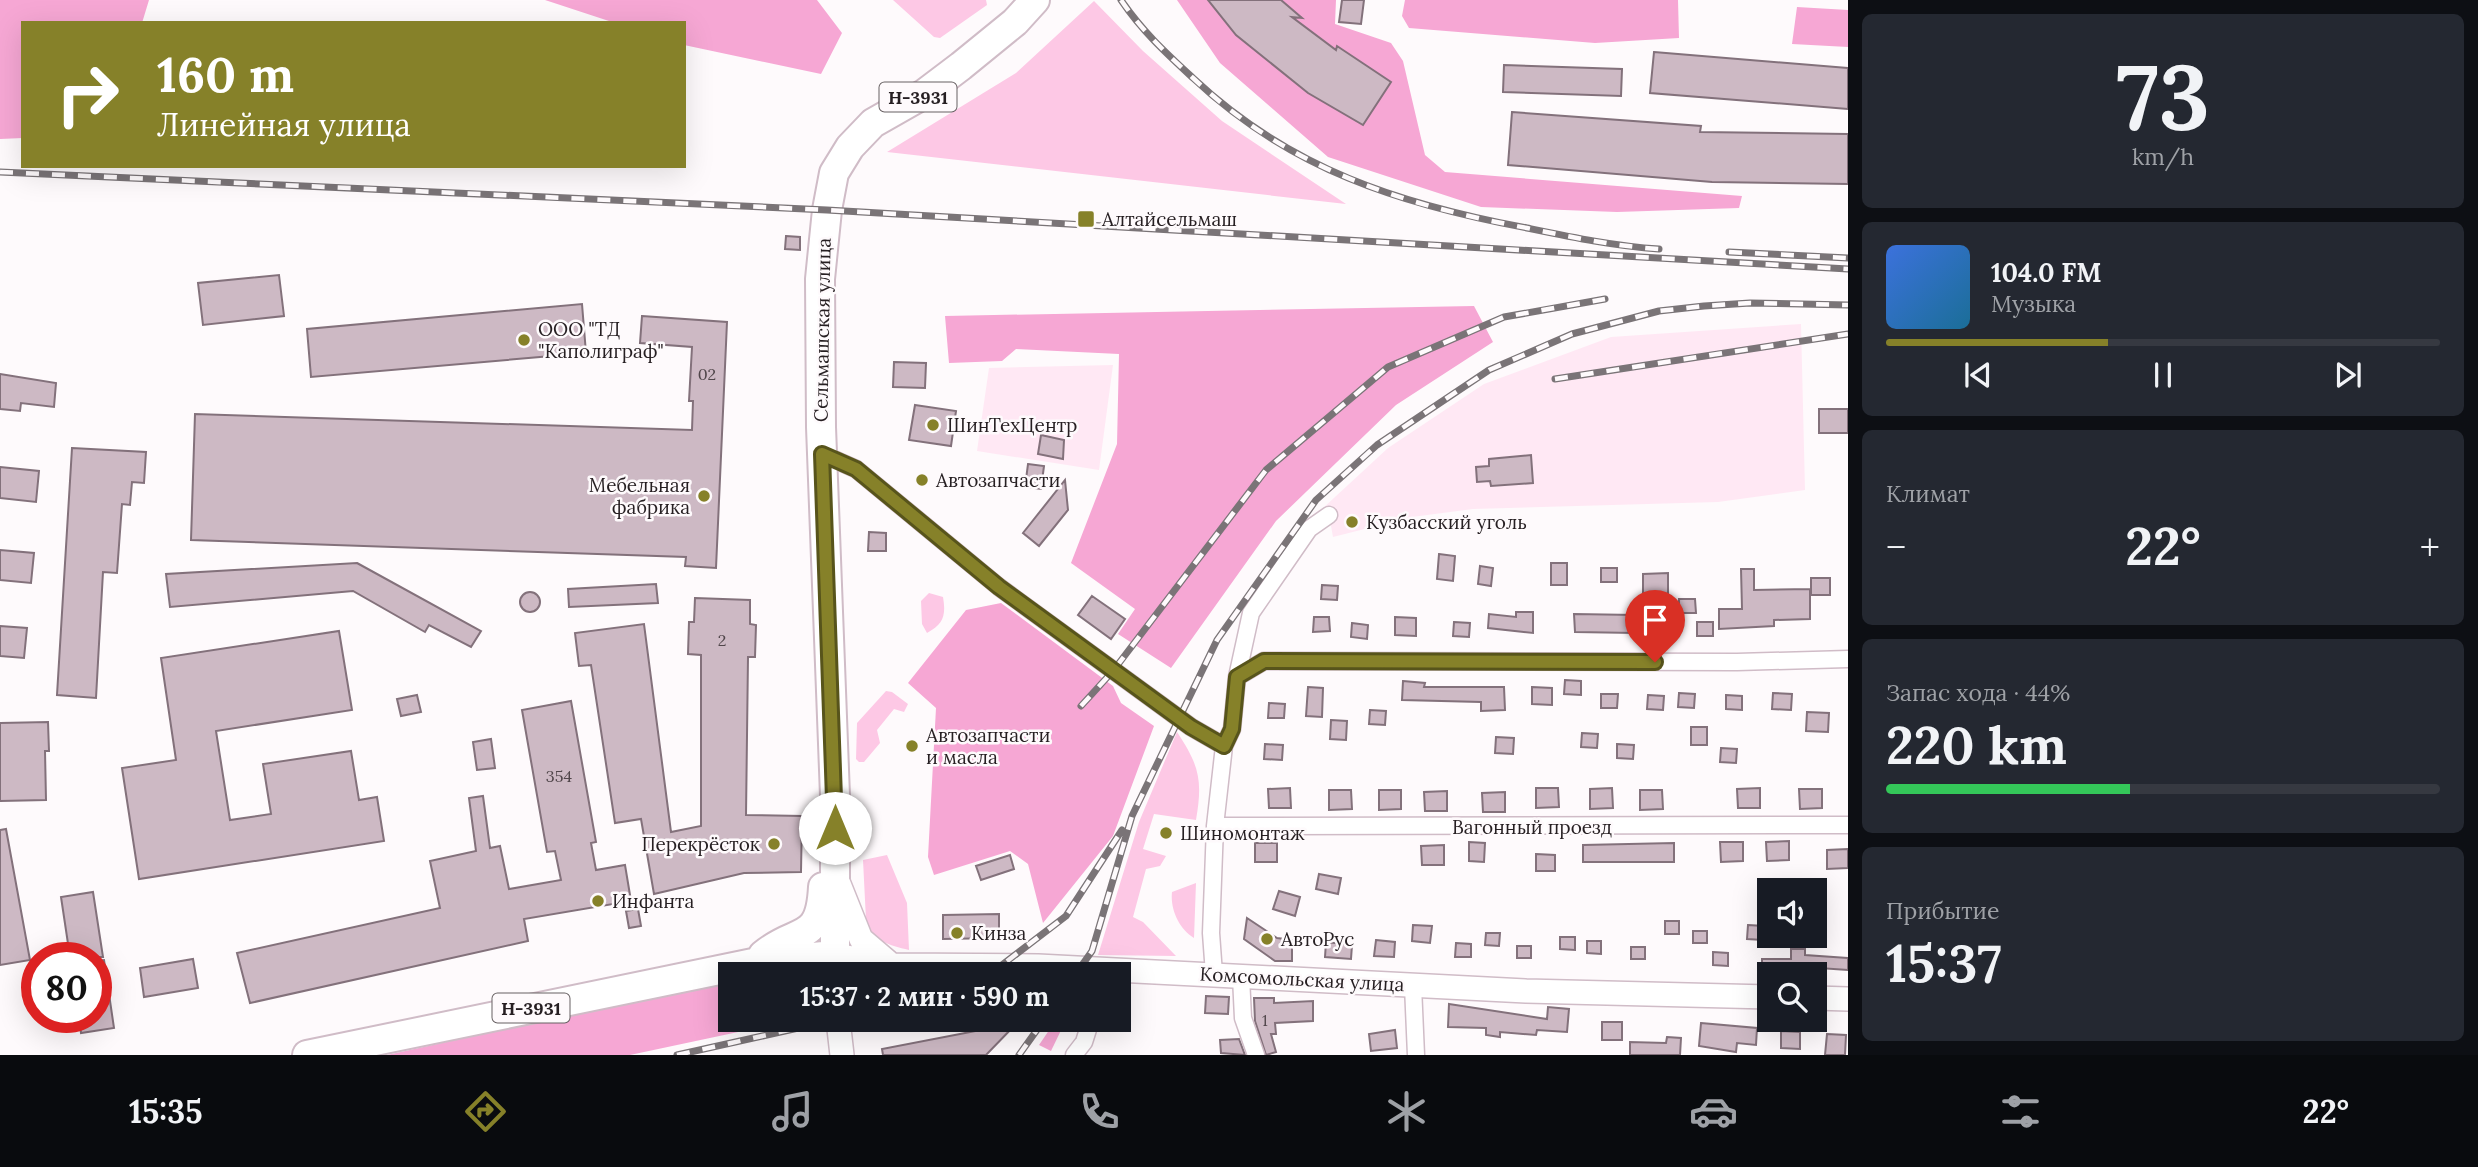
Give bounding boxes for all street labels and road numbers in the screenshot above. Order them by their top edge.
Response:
road number: Н-3931 [880,82,956,112]
street label: Сельмашская улица [808,238,836,422]
street label: Вагонный проезд [1452,815,1612,839]
street label: Комсомольская улица [1199,962,1405,996]
road number: Н-3931 [492,993,570,1023]

